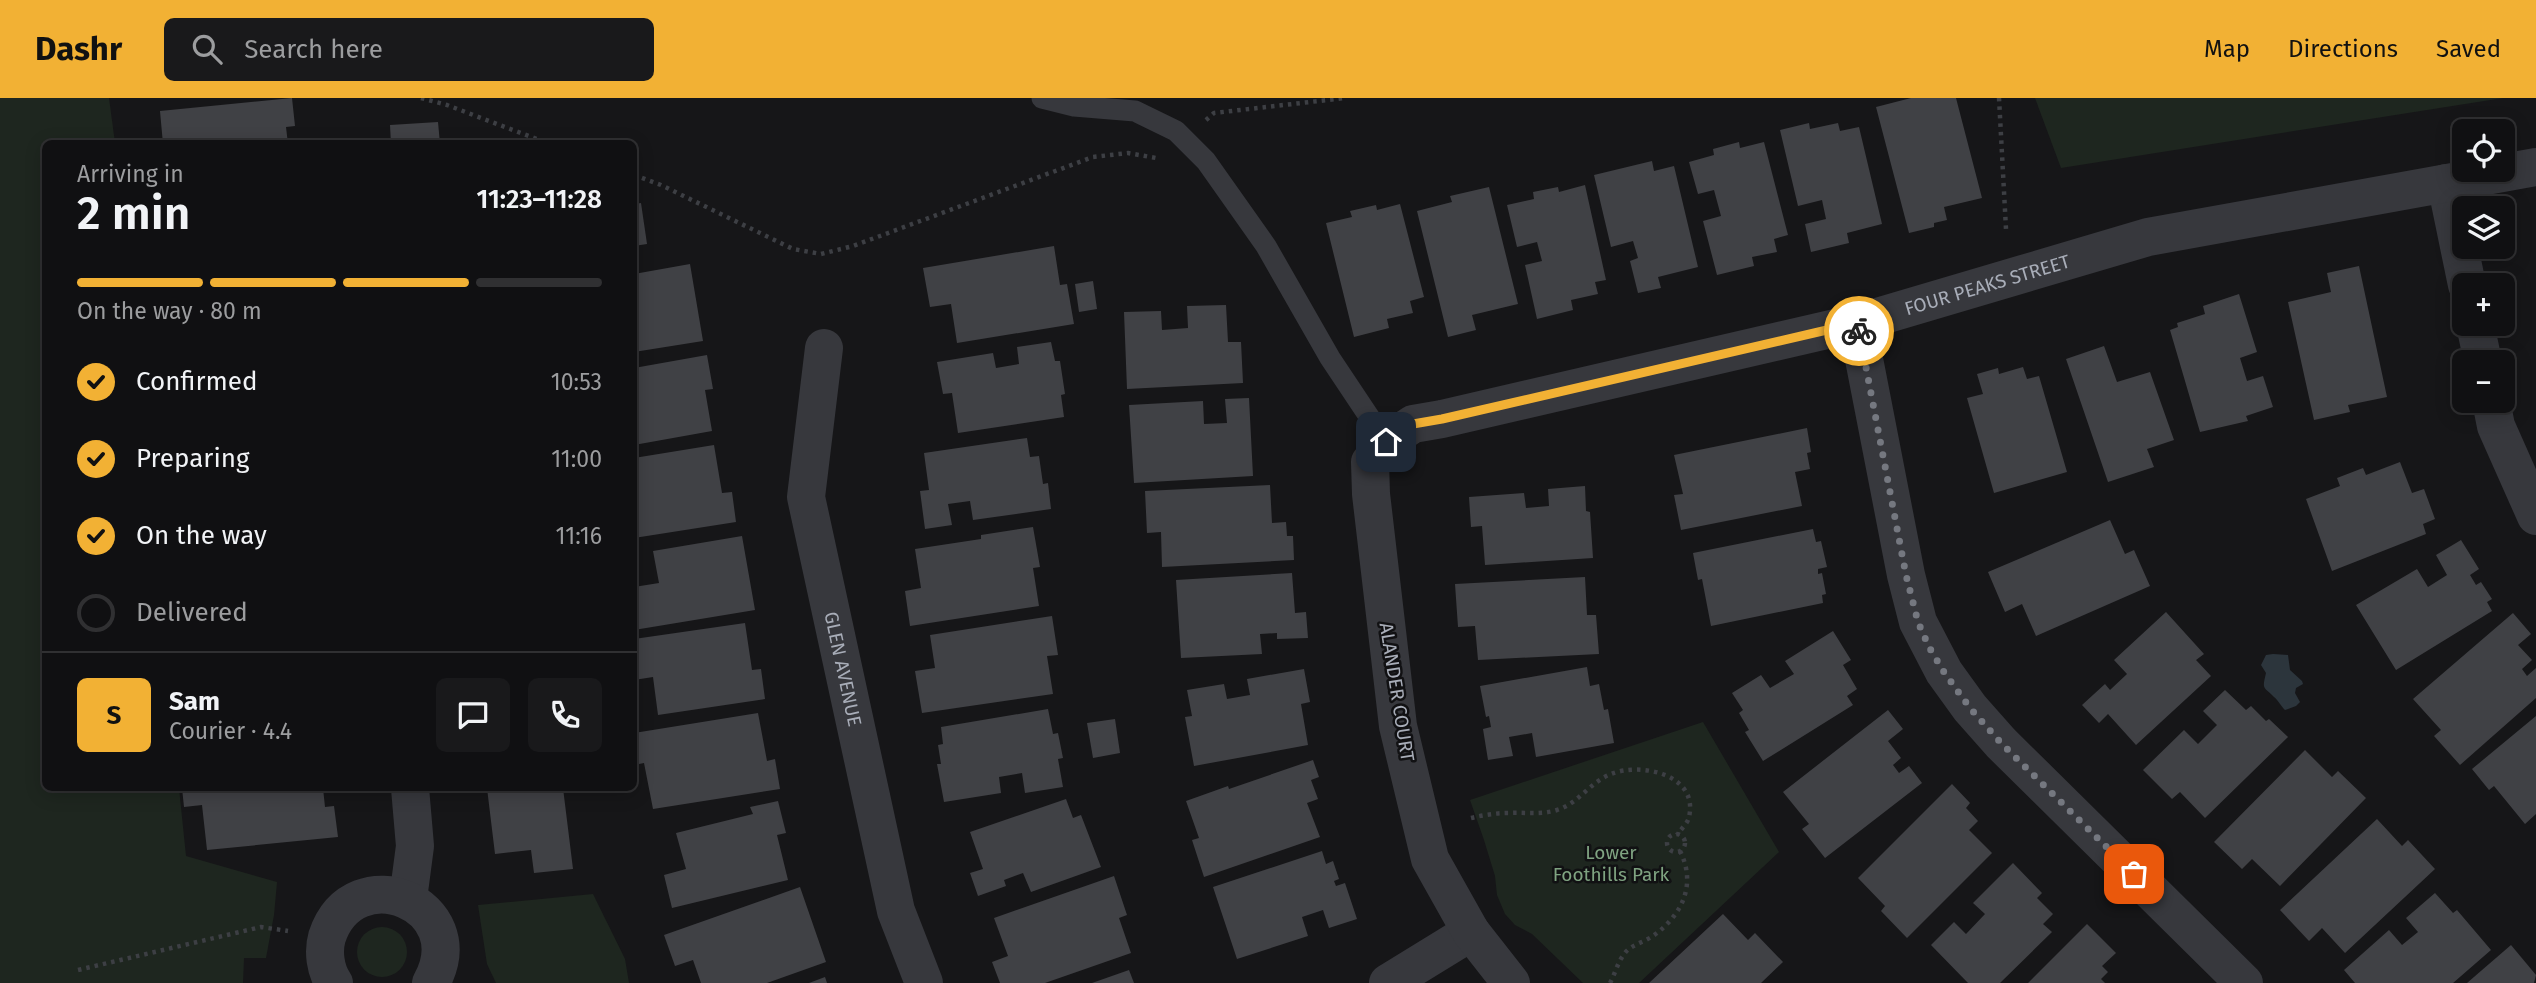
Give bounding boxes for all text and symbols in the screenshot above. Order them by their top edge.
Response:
search box [164,18,654,81]
text: Dashr [35,29,122,69]
icon: search [188,30,226,68]
text: Search here [244,34,383,65]
text: Map [2204,35,2250,63]
text: Directions [2288,35,2398,63]
text: Saved [2436,35,2501,63]
map controls [2452,119,2515,413]
button: locate [2452,119,2515,182]
text: Arriving in [77,160,184,188]
text: 11:23–11:28 [476,184,602,215]
text: 2 min [77,186,190,241]
button: layers [2452,196,2515,259]
street label: FOUR PEAKS STREET [1902,249,2073,320]
button: + [2452,273,2515,336]
courier [1824,296,1894,366]
text: On the way · 80 m [77,297,262,325]
icon: bike [1840,312,1878,350]
button: − [2452,350,2515,413]
icon: check [77,363,115,401]
text: Confirmed [136,366,257,397]
text: 10:53 [551,368,602,396]
pin [1356,412,1416,472]
icon: home [1367,423,1405,461]
icon: check [77,440,115,478]
text: Preparing [136,443,249,474]
text: 11:00 [551,445,602,473]
icon: check [77,517,115,555]
text: On the way [136,520,267,551]
text: 11:16 [556,522,602,550]
text: Delivered [136,597,248,628]
street label: GLEN AVENUE [820,609,867,728]
street label: ALANDER COURT [1375,621,1419,763]
button: chat [436,678,510,752]
button: phone [528,678,602,752]
text: Sam [169,686,220,717]
text: S [107,700,121,731]
text: Courier · 4.4 [169,717,292,745]
park label: Lower Foothills Park [1553,841,1670,886]
pin [2104,844,2164,904]
icon: bag [2115,855,2153,893]

